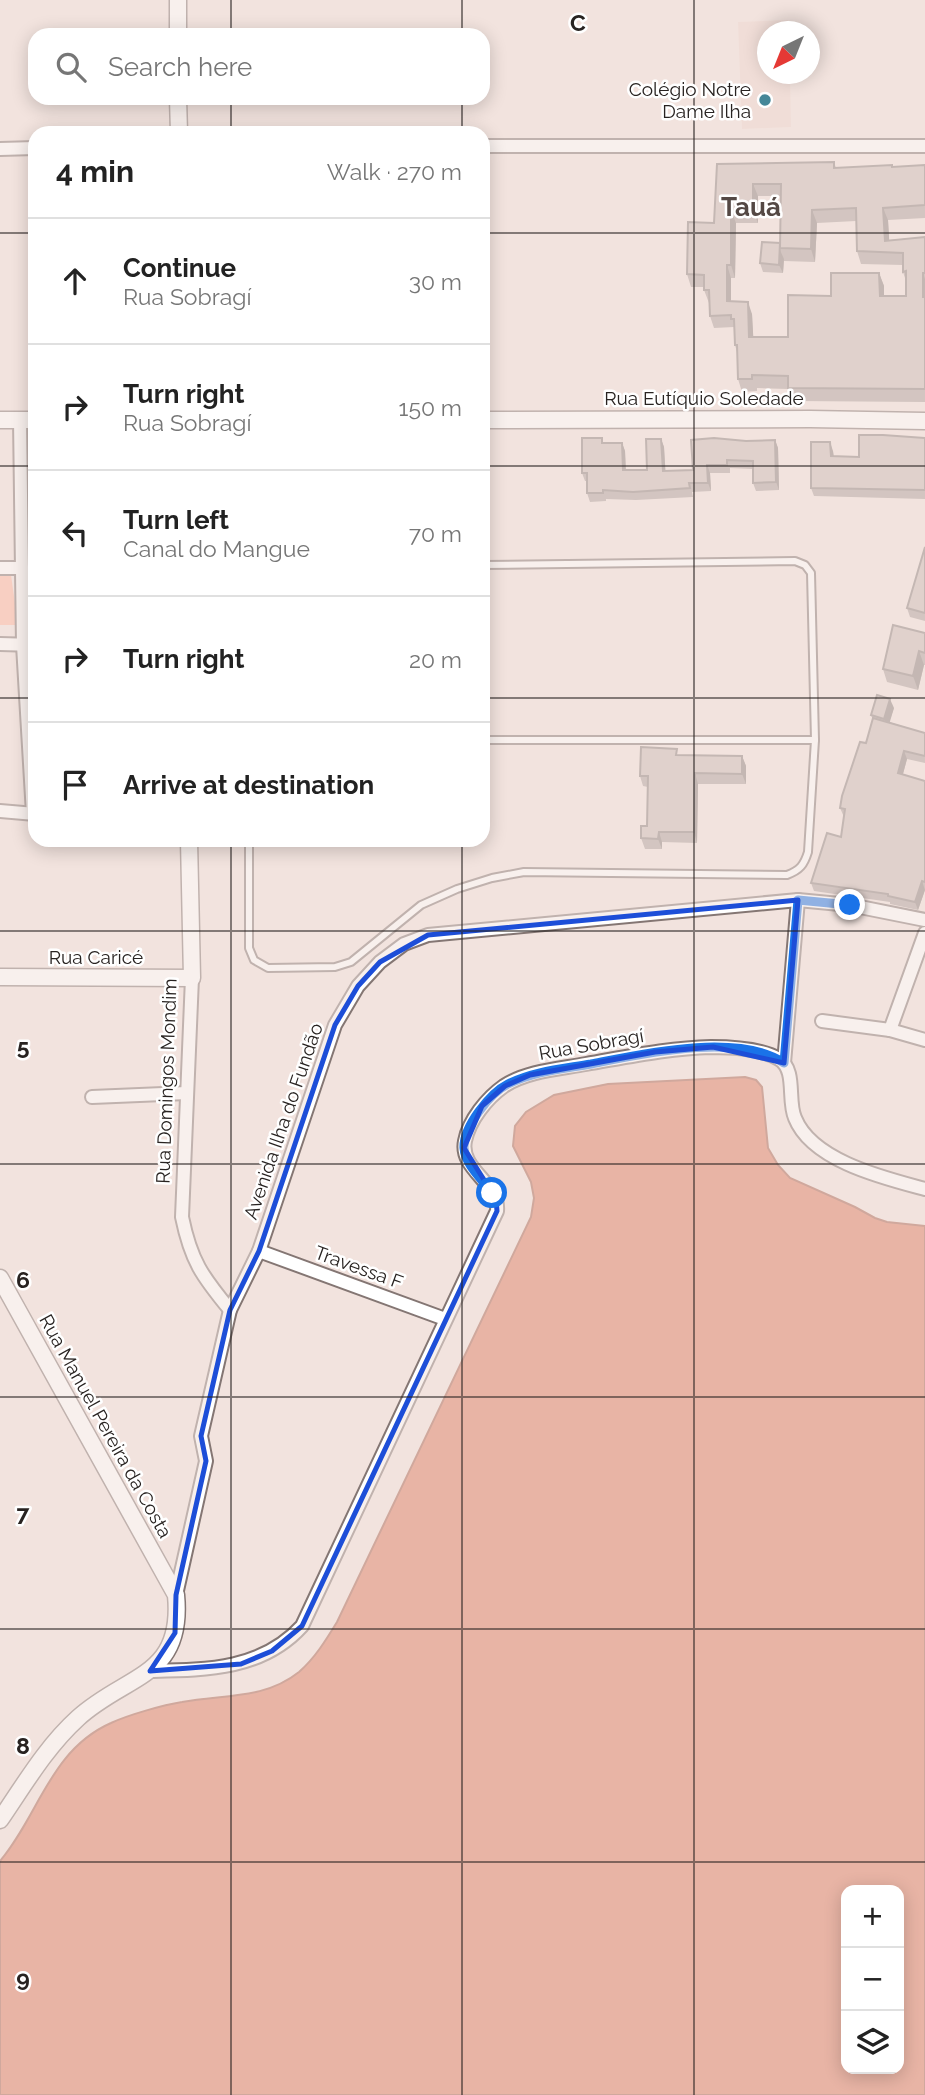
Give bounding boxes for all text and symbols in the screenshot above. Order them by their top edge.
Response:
text: C [570,9,586,36]
north arrow [757,21,820,84]
search box [28,28,490,105]
icon: search [52,48,90,86]
text: Search here [108,52,252,82]
place label: Colégio Notre Dame Ilha [629,78,751,122]
marker: Colégio Notre Dame Ilha [757,92,773,108]
text: 4 min [56,154,134,189]
text: Walk · 270 m [327,158,462,185]
district label: Tauá [721,192,781,222]
text: Continue [123,253,236,283]
icon: ahead [56,262,94,300]
text: 30 m [409,268,462,295]
text: Rua Sobragí [123,283,252,310]
text: Turn right [123,379,244,409]
street label: Rua Eutíquio Soledade [604,387,804,409]
icon: right [56,388,94,426]
text: 150 m [399,394,462,421]
text: Rua Sobragí [123,409,252,436]
text: Turn left [123,505,229,535]
icon: left [56,514,94,552]
text: 70 m [409,520,462,547]
text: Canal do Mangue [123,535,310,562]
icon: right [56,640,94,678]
text: Turn right [123,644,244,674]
text: 20 m [409,646,462,673]
icon: arrive [56,766,94,804]
text: Arrive at destination [123,770,374,800]
route end [834,889,865,920]
street label: Rua Caricé [49,946,143,968]
street label: Rua Domingos Mondim [151,978,181,1184]
street label: Avenida Ilha do Fundão [239,1020,327,1222]
street label: Rua Sobragí [537,1024,646,1064]
text: 5 [17,1033,30,1060]
route start [476,1177,507,1208]
street label: Travessa F [312,1241,406,1293]
text: 6 [16,1266,30,1293]
street label: Rua Manuel Pereira da Costa [35,1310,177,1542]
text: 7 [17,1499,30,1526]
text: 8 [16,1732,30,1759]
map controls [841,1885,904,2074]
button: + [841,1885,904,1948]
button: − [841,1948,904,2011]
text: 9 [16,1965,30,1992]
button: layers [841,2011,904,2074]

